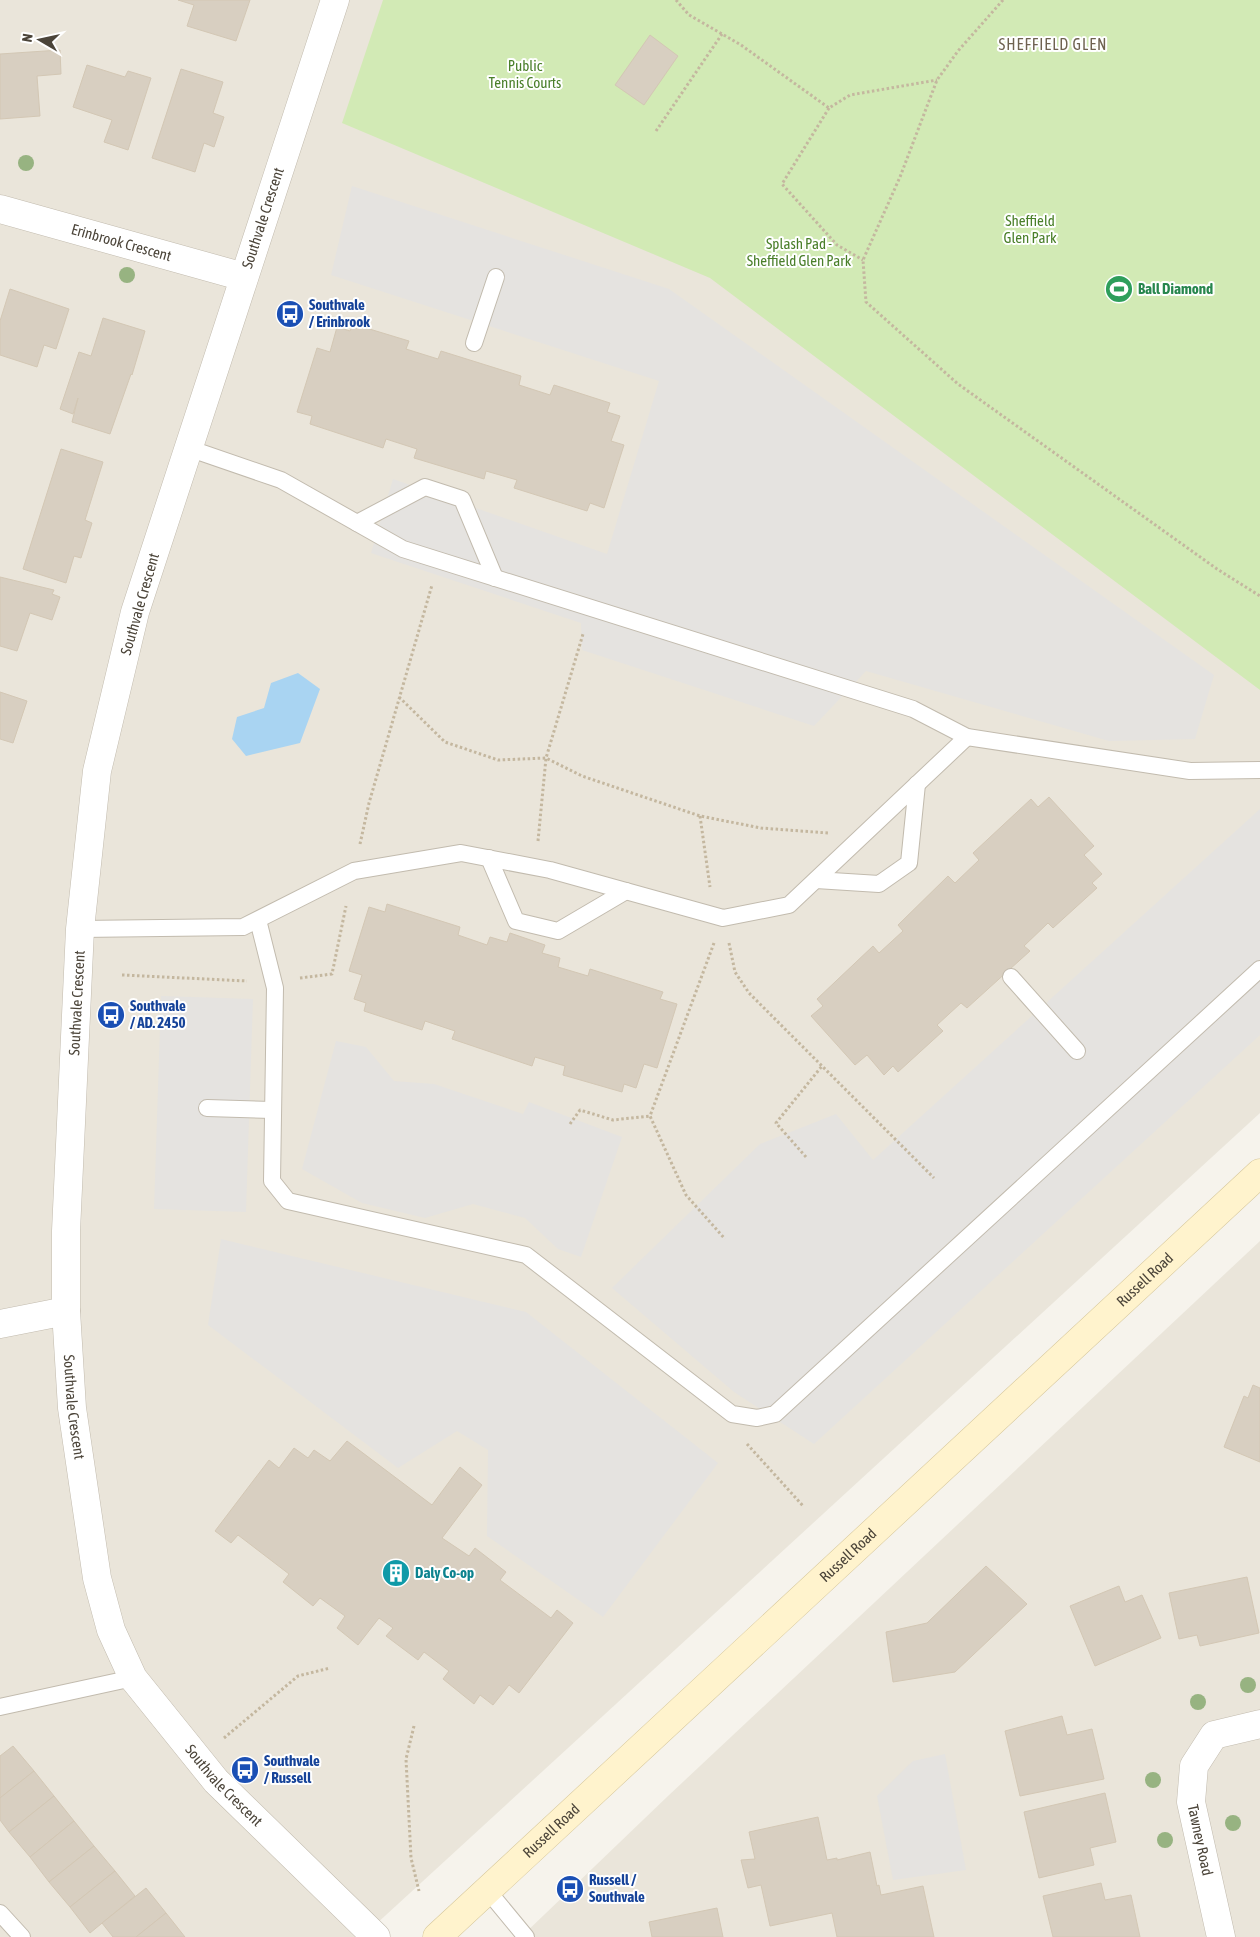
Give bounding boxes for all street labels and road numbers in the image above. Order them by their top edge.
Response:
street label: Southvale Crescent [238,165,287,270]
street label: Erinbrook Crescent [70,220,174,264]
street label: Southvale Crescent [117,551,162,657]
street label: Southvale Crescent [65,950,88,1056]
street label: Russell Road [1113,1249,1176,1310]
street label: Southvale Crescent [61,1354,88,1460]
street label: Russell Road [816,1525,880,1585]
street label: Southvale Crescent [182,1741,266,1829]
street label: Russell Road [519,1800,583,1861]
street label: Tawney Road [1185,1803,1216,1877]

